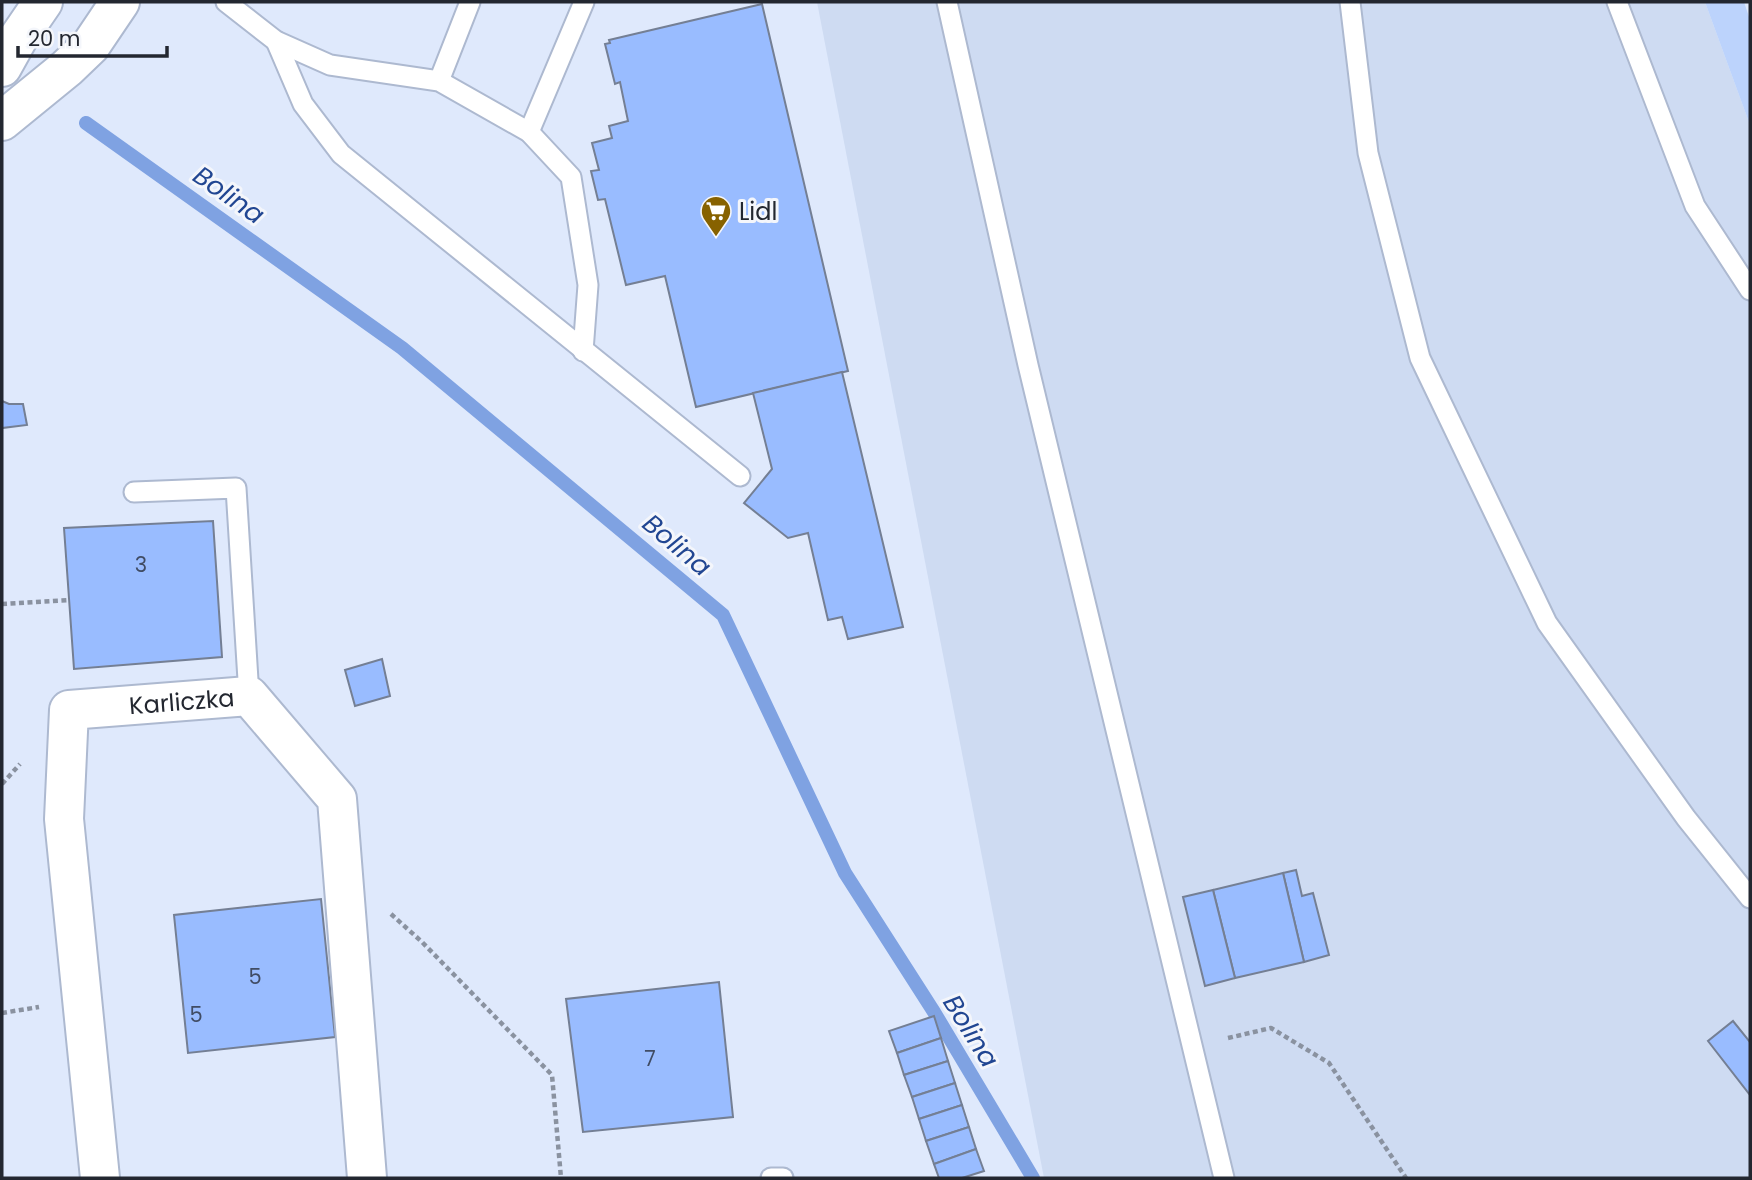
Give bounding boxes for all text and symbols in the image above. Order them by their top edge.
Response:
scale bar [18,14,166,58]
text: 20 m [28,24,81,53]
water label: Bolina [186,157,272,233]
supermarket icon: Lidl [699,194,733,238]
place label: Lidl [739,195,777,228]
water label: Bolina [635,506,719,584]
house number: 3 [135,550,147,579]
street label: Karliczka [128,681,236,722]
house number: 5 [248,962,262,991]
water label: Bolina [935,988,1007,1074]
house number: 5 [189,1000,203,1029]
house number: 7 [644,1044,656,1073]

